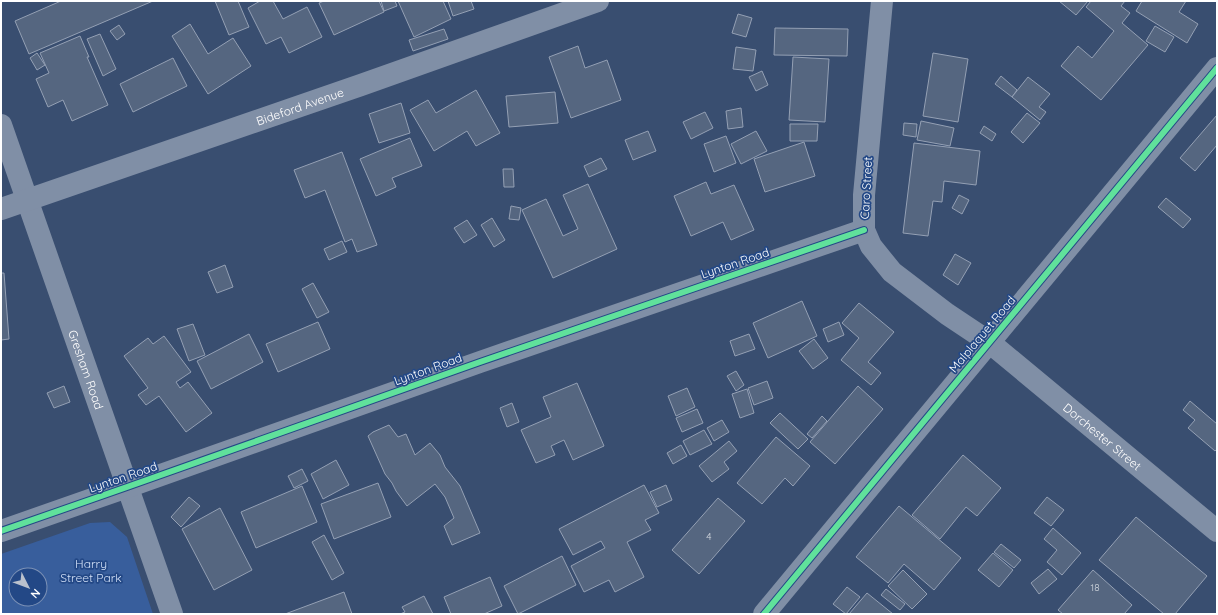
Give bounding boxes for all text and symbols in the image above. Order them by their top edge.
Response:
street label: Bideford Avenue [254,84,346,128]
street label: Caro Street [857,156,875,220]
street label: Lynton Road [699,244,771,282]
street label: Malplaquet Road [946,293,1018,375]
street label: Gresham Road [66,328,107,411]
street label: Lynton Road [392,350,464,388]
street label: Dorchester Street [1060,399,1145,473]
street label: Lynton Road [87,458,159,496]
house number: 4 [706,530,712,543]
park label: Harry Street Park [60,556,122,585]
north arrow [8,567,48,607]
house number: 18 [1090,581,1100,594]
text: N [28,586,43,601]

